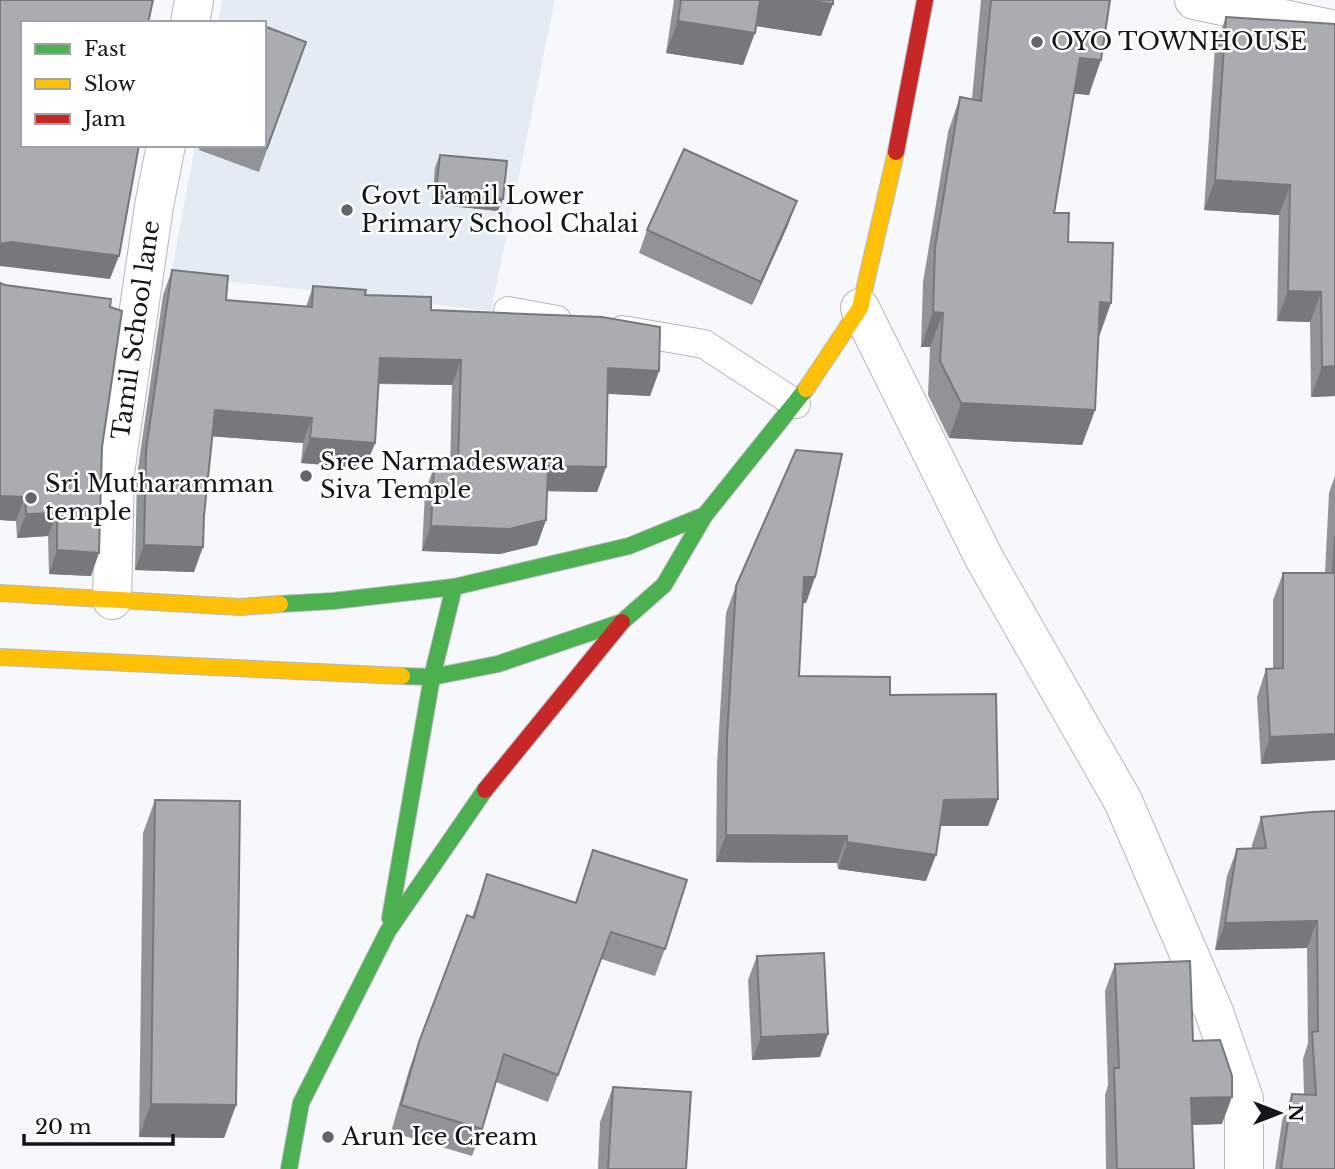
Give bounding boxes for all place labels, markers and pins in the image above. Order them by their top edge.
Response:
place label: OYO TOWNHOUSE [1051,27,1307,56]
marker: OYO TOWNHOUSE [1029,34,1045,50]
place label: Govt Tamil Lower Primary School Chalai [361,181,638,238]
marker: Govt Tamil Lower Primary School Chalai [339,202,355,218]
place label: Sree Narmadeswara Siva Temple [320,447,565,504]
marker: Sree Narmadeswara Siva Temple [298,468,314,484]
place label: Sri Mutharamman temple [45,469,274,526]
marker: Sri Mutharamman temple [23,490,39,506]
place label: Arun Ice Cream [341,1122,538,1151]
marker: Arun Ice Cream [320,1129,336,1145]

